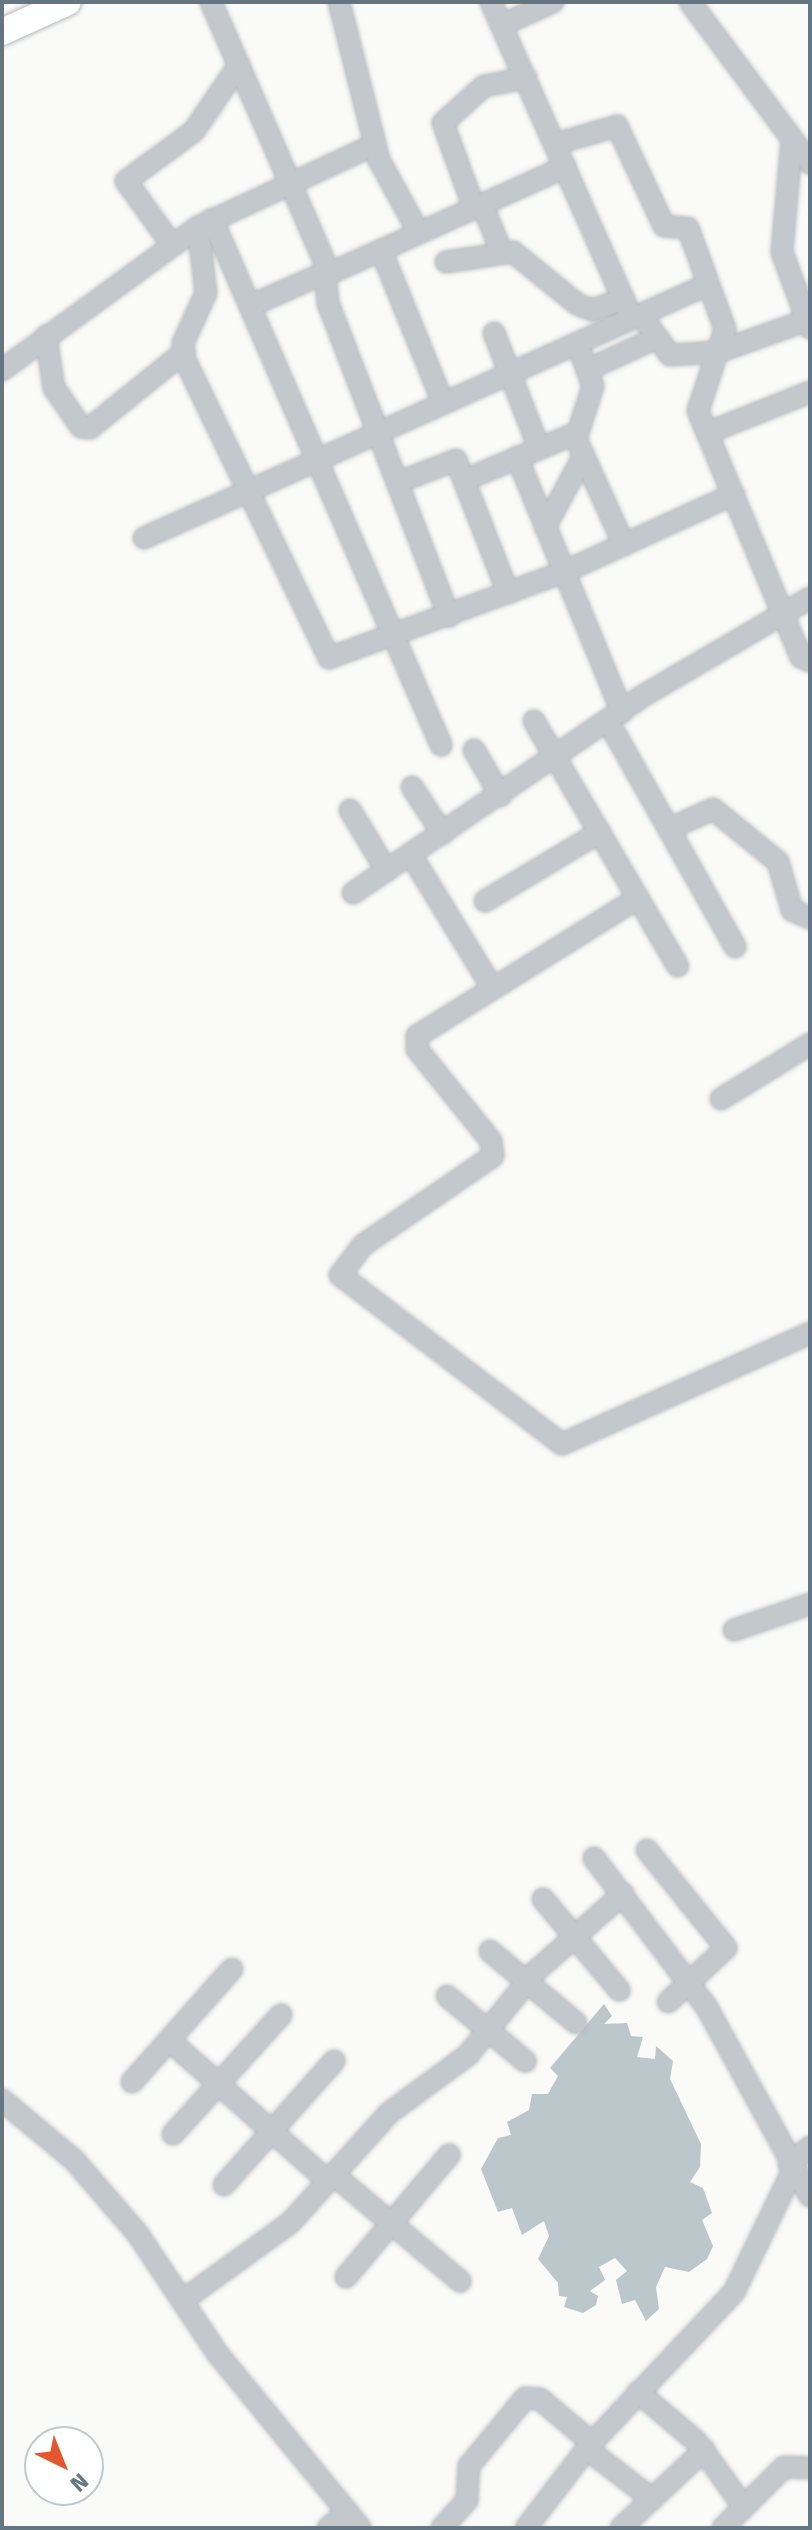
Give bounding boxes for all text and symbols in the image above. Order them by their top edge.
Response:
north arrow [24,2426,104,2506]
text: N [65,2468,94,2497]

